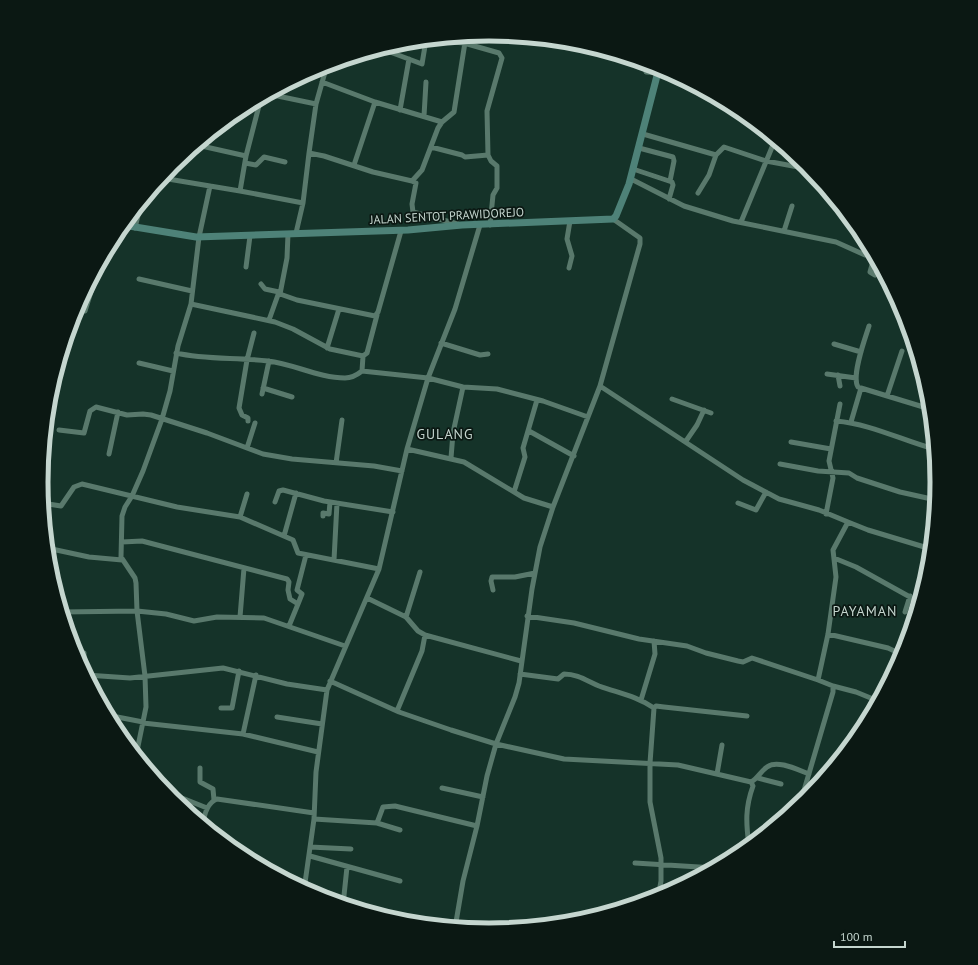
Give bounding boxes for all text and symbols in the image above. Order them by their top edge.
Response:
street label: JALAN SENTOT PRAWIDOREJO [369,204,524,227]
district label: GULANG [416,425,474,443]
district label: PAYAMAN [833,602,897,620]
scale bar [834,923,905,949]
text: 100 m [840,929,873,944]

